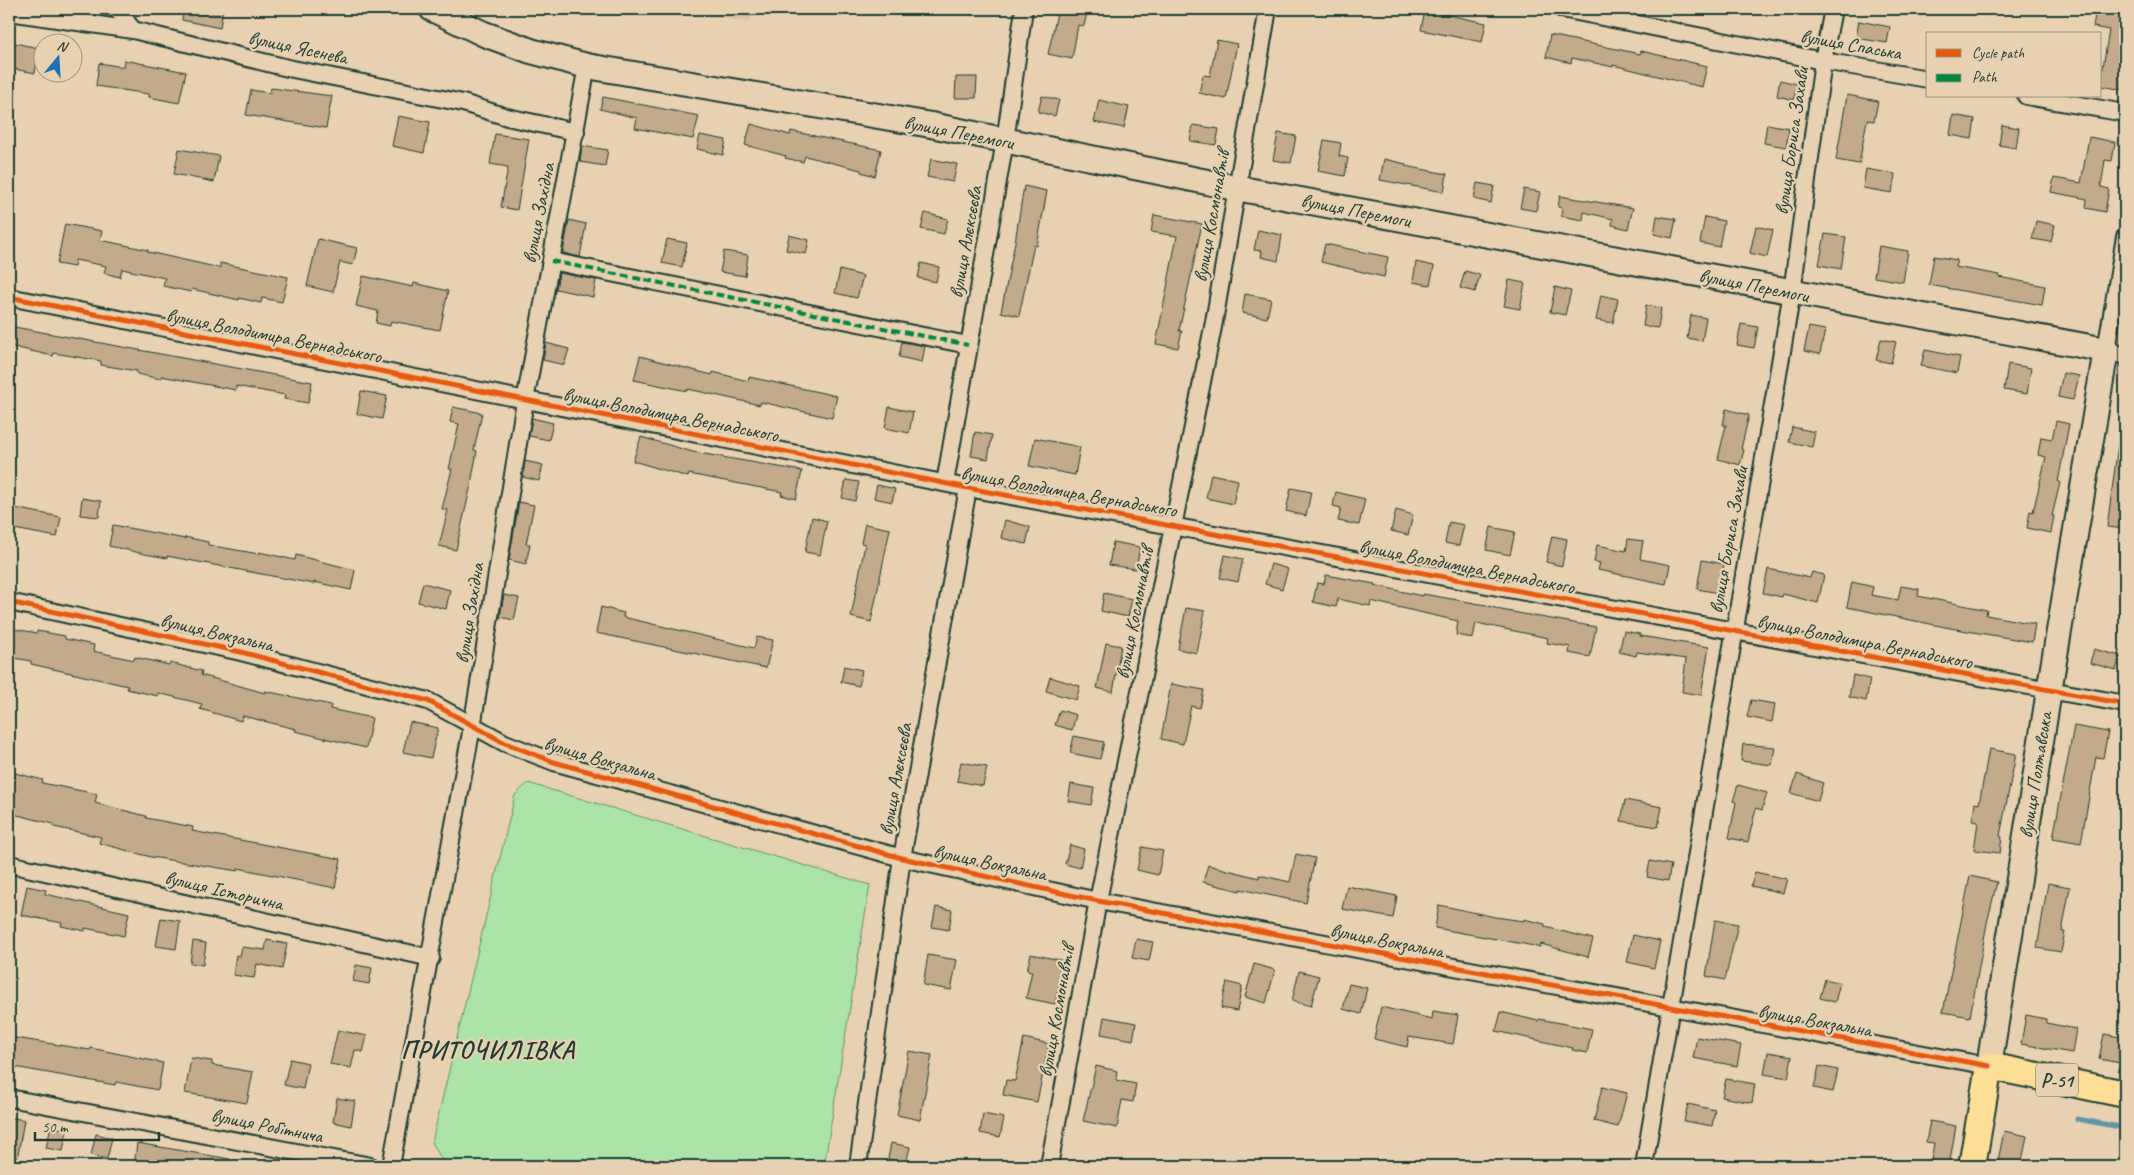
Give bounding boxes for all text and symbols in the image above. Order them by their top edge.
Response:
street label: вулиця Спаська [1799,23,1905,66]
street label: вулиця Ясенева [246,25,351,71]
north arrow [32,32,82,82]
legend [1926,32,2102,98]
text: N [55,37,71,56]
text: Cycle path [1972,44,2024,63]
street label: вулиця Бориса Захави [1769,64,1814,216]
text: Path [1972,68,1998,87]
street label: вулиця Перемоги [902,110,1017,156]
street label: вулиця Космонавтів [1188,143,1236,284]
street label: вулиця Західна [517,160,561,265]
street label: вулиця Алєксєєва [943,183,988,300]
street label: вулиця Перемоги [1299,188,1414,234]
street label: вулиця Перемоги [1697,263,1812,309]
street label: вулиця Володимира Вернадського [164,302,385,369]
street label: вулиця Володимира Вернадського [561,381,782,448]
street label: вулиця Володимира Вернадського [959,460,1180,523]
street label: вулиця Бориса Захави [1703,463,1754,615]
street label: вулиця Володимира Вернадського [1357,533,1578,600]
street label: вулиця Космонавтів [1109,540,1160,681]
street label: вулиця Західна [449,560,490,665]
street label: вулиця Вокзальна [158,607,278,658]
street label: вулиця Володимира Вернадського [1755,608,1976,675]
street label: вулиця Полтавська [2013,708,2058,840]
street label: вулиця Алєксєєва [873,720,918,837]
street label: вулиця Вокзальна [541,731,660,787]
street label: вулиця Вокзальна [931,838,1051,887]
street label: вулиця Історична [162,865,287,917]
street label: вулиця Вокзальна [1328,917,1448,964]
street label: вулиця Космонавтів [1033,938,1081,1079]
street label: вулиця Вокзальна [1756,998,1876,1043]
district label: ПРИТОЧИЛІВКА [401,1034,576,1066]
road number: Р-51 [2036,1064,2078,1096]
street label: вулиця Робітнича [209,1102,327,1149]
scale bar [35,1110,159,1142]
text: 50 m [42,1118,69,1137]

